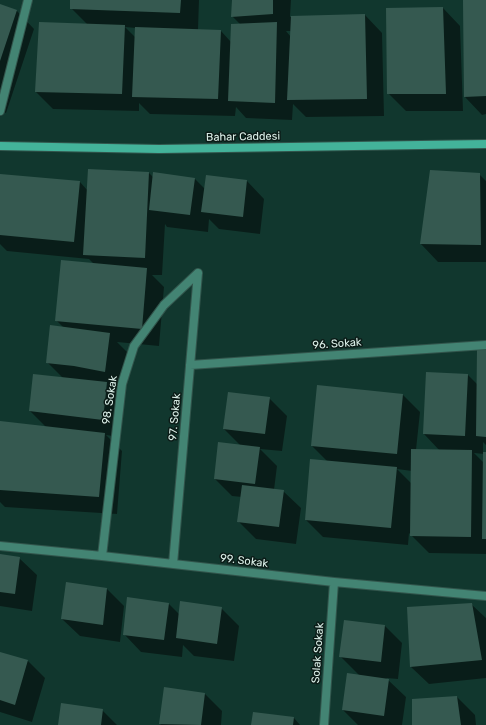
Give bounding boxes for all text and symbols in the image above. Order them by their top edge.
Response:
street label: Bahar Caddesi [206,130,280,144]
street label: 96. Sokak [312,336,362,352]
street label: 98. Sokak [100,375,120,425]
street label: 97. Sokak [166,393,184,441]
street label: 99. Sokak [219,552,269,570]
street label: Solak Sokak [309,622,327,684]

